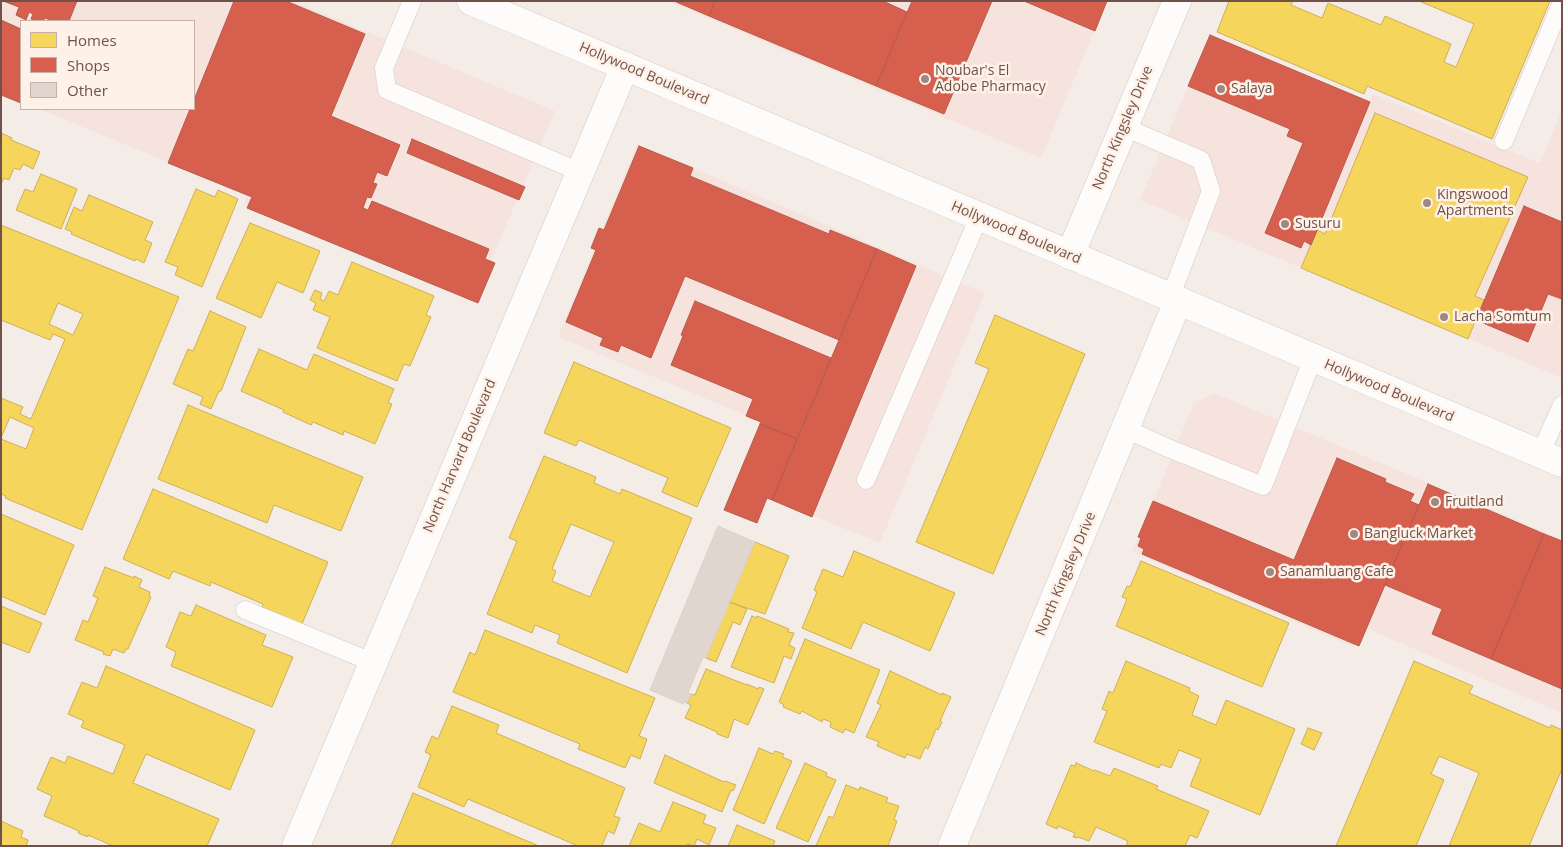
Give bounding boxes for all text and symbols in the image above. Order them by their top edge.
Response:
legend [20,20,195,110]
text: Homes [67,30,117,50]
street label: Hollywood Boulevard [577,39,711,109]
text: Shops [67,55,110,75]
place label: Noubar's El Adobe Pharmacy [935,63,1046,95]
street label: North Kingsley Drive [1089,63,1157,193]
marker: Noubar's El Adobe Pharmacy [919,73,931,85]
text: Other [67,80,108,100]
place label: Salaya [1231,81,1273,97]
marker: Salaya [1215,83,1227,95]
place label: Kingswood Apartments [1437,187,1514,220]
marker: Kingswood Apartments [1421,197,1433,209]
street label: Hollywood Boulevard [949,198,1083,268]
place label: Susuru [1295,216,1341,232]
marker: Susuru [1279,218,1291,230]
place label: Lacha Somtum [1454,309,1551,325]
marker: Lacha Somtum [1438,311,1450,323]
street label: Hollywood Boulevard [1322,356,1456,426]
street label: North Harvard Boulevard [420,377,500,535]
place label: Fruitland [1445,494,1504,510]
marker: Fruitland [1429,496,1441,508]
street label: North Kingsley Drive [1032,509,1100,639]
place label: Bangluck Market [1364,526,1473,542]
marker: Bangluck Market [1348,528,1360,540]
place label: Sanamluang Cafe [1280,564,1394,580]
marker: Sanamluang Cafe [1264,566,1276,578]

